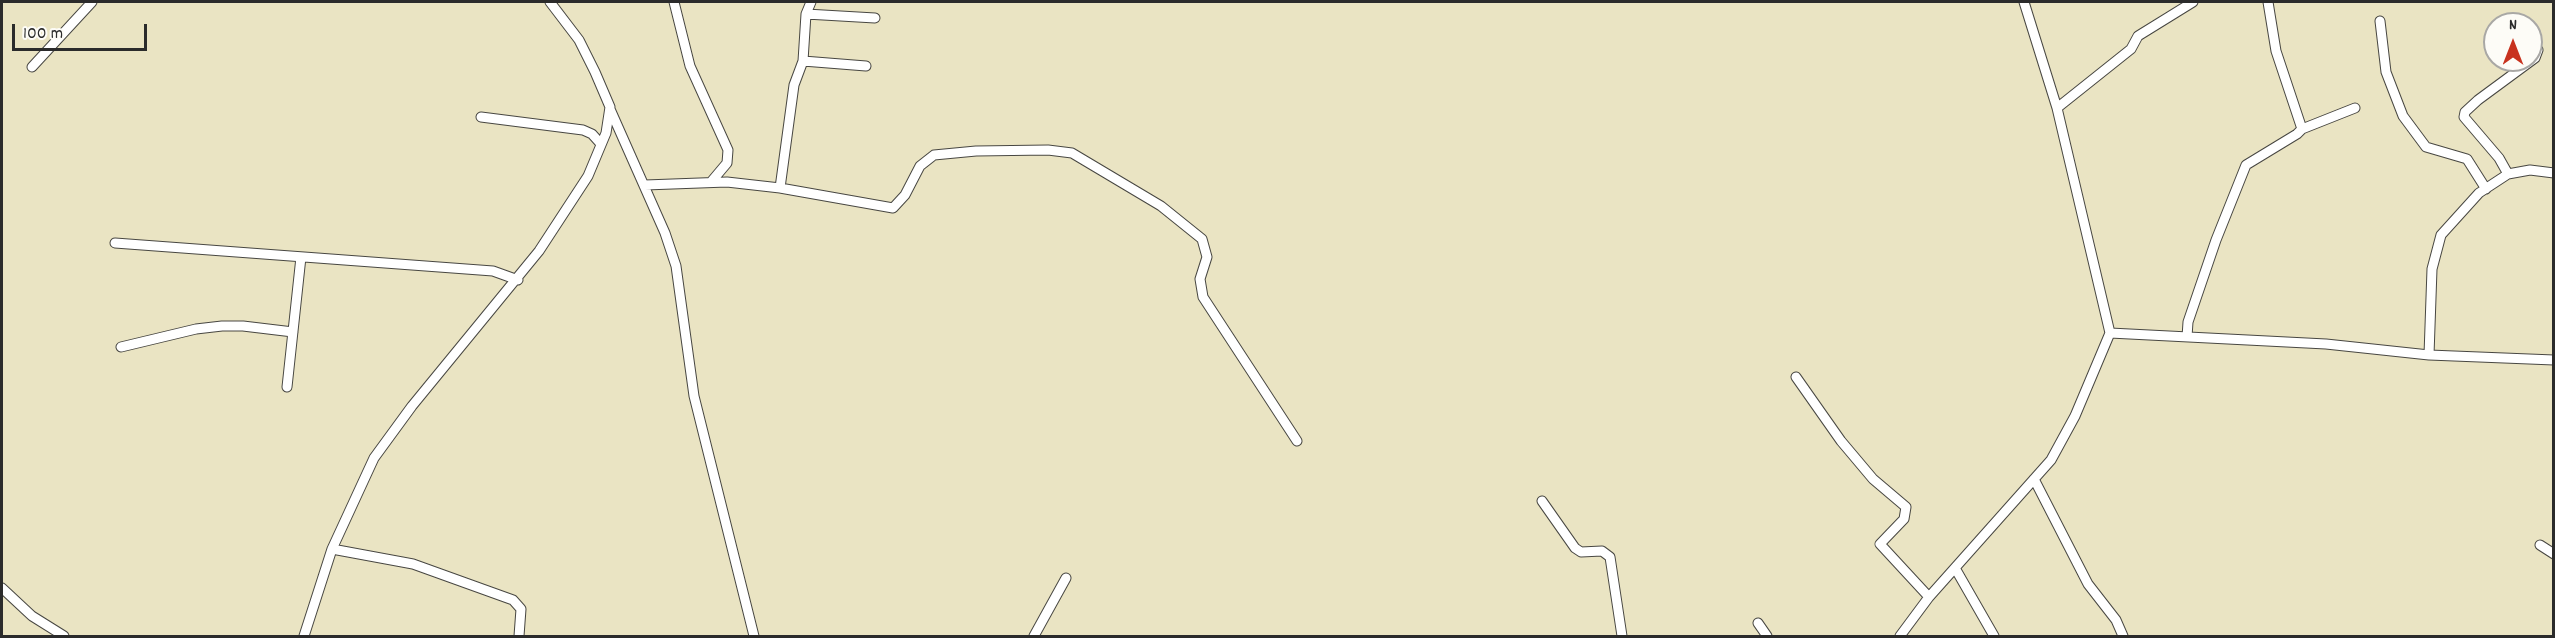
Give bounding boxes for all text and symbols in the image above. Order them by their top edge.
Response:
scale bar [15,12,150,50]
north arrow [2483,12,2543,72]
text: N [2509,14,2517,37]
text: 100 m [23,22,63,47]

